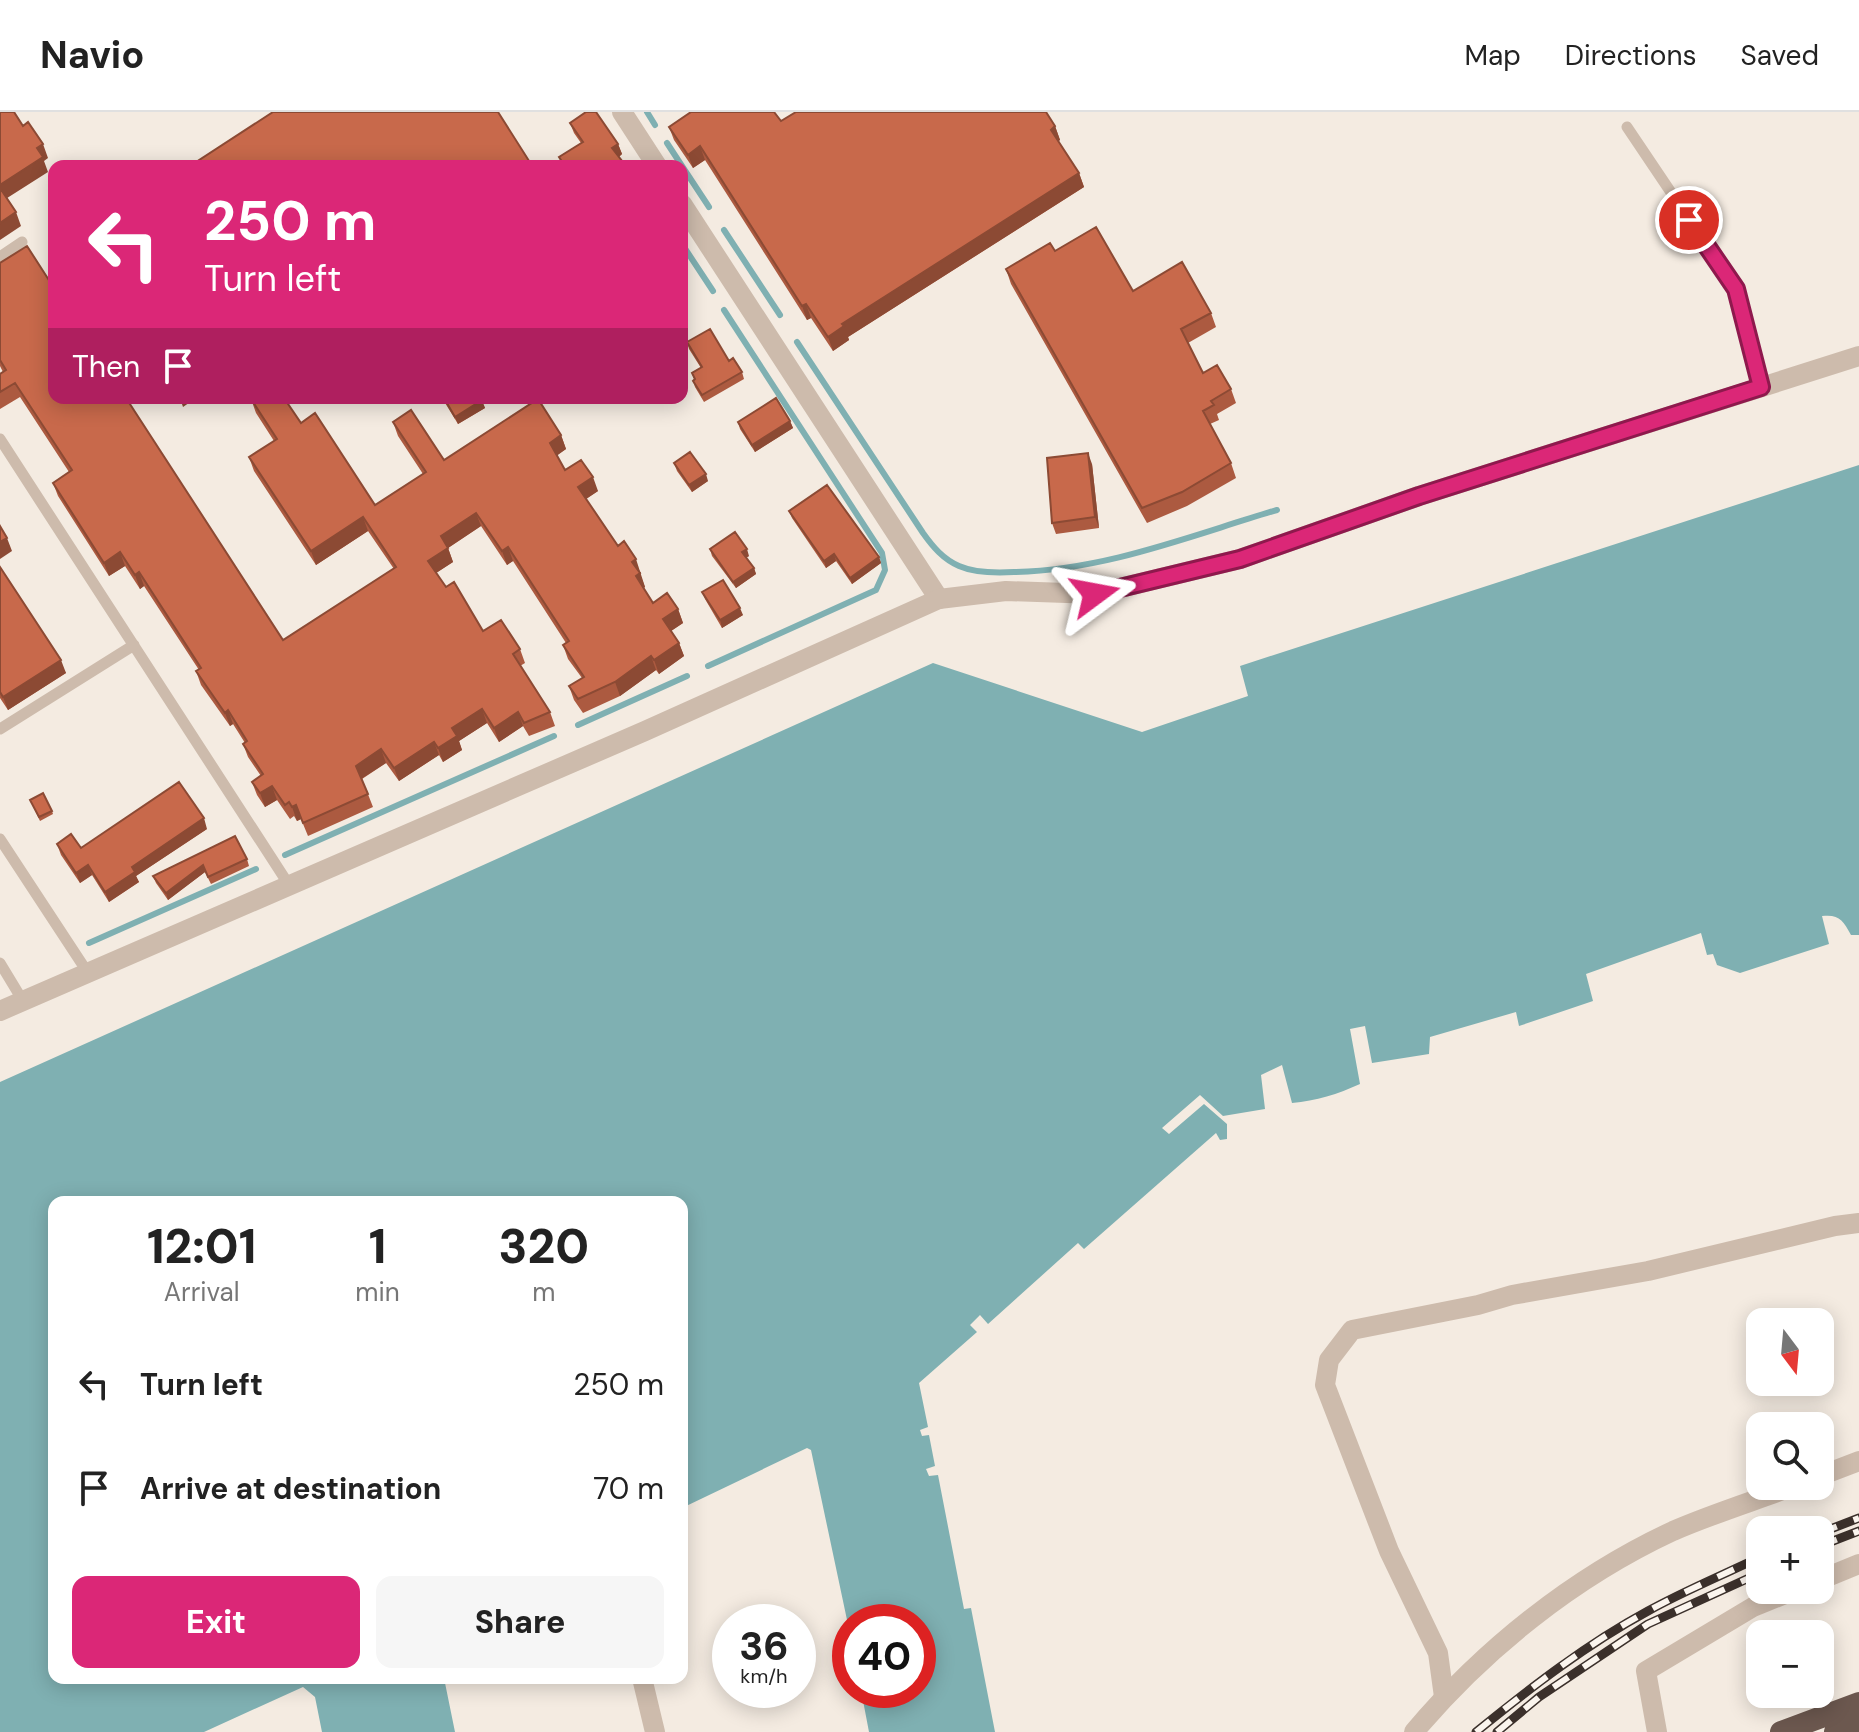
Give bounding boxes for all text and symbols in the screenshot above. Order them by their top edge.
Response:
text: Navio [40,30,144,80]
text: Map [1464,37,1521,74]
text: Directions [1565,37,1697,74]
text: Saved [1741,37,1819,74]
text: 250 m [204,184,376,257]
pin [1655,186,1723,254]
icon: left [72,192,176,296]
icon: arrive [1667,198,1711,242]
text: Turn left [204,255,341,302]
icon: arrive [156,344,200,388]
text: Then [72,347,140,386]
position arrow [1053,552,1137,636]
text: 12:01 [147,1215,256,1278]
text: 1 [369,1215,386,1278]
text: 320 [499,1215,589,1278]
text: Arrival [164,1275,240,1309]
text: min [355,1275,400,1309]
text: m [532,1275,555,1309]
north arrow [1746,1308,1834,1396]
map controls [1746,1308,1834,1708]
icon: left [72,1362,116,1406]
text: Turn left [140,1365,263,1404]
text: 250 m [573,1365,664,1404]
button: search [1746,1412,1834,1500]
icon: arrive [72,1466,116,1510]
text: Arrive at destination [140,1469,441,1508]
text: 70 m [593,1469,664,1508]
button: + [1746,1516,1834,1604]
button: Exit [72,1576,360,1668]
button: Share [376,1576,664,1668]
speed limit sign: 40 [832,1604,936,1708]
text: 36 [739,1620,789,1672]
button: − [1746,1620,1834,1708]
text: km/h [740,1663,788,1689]

